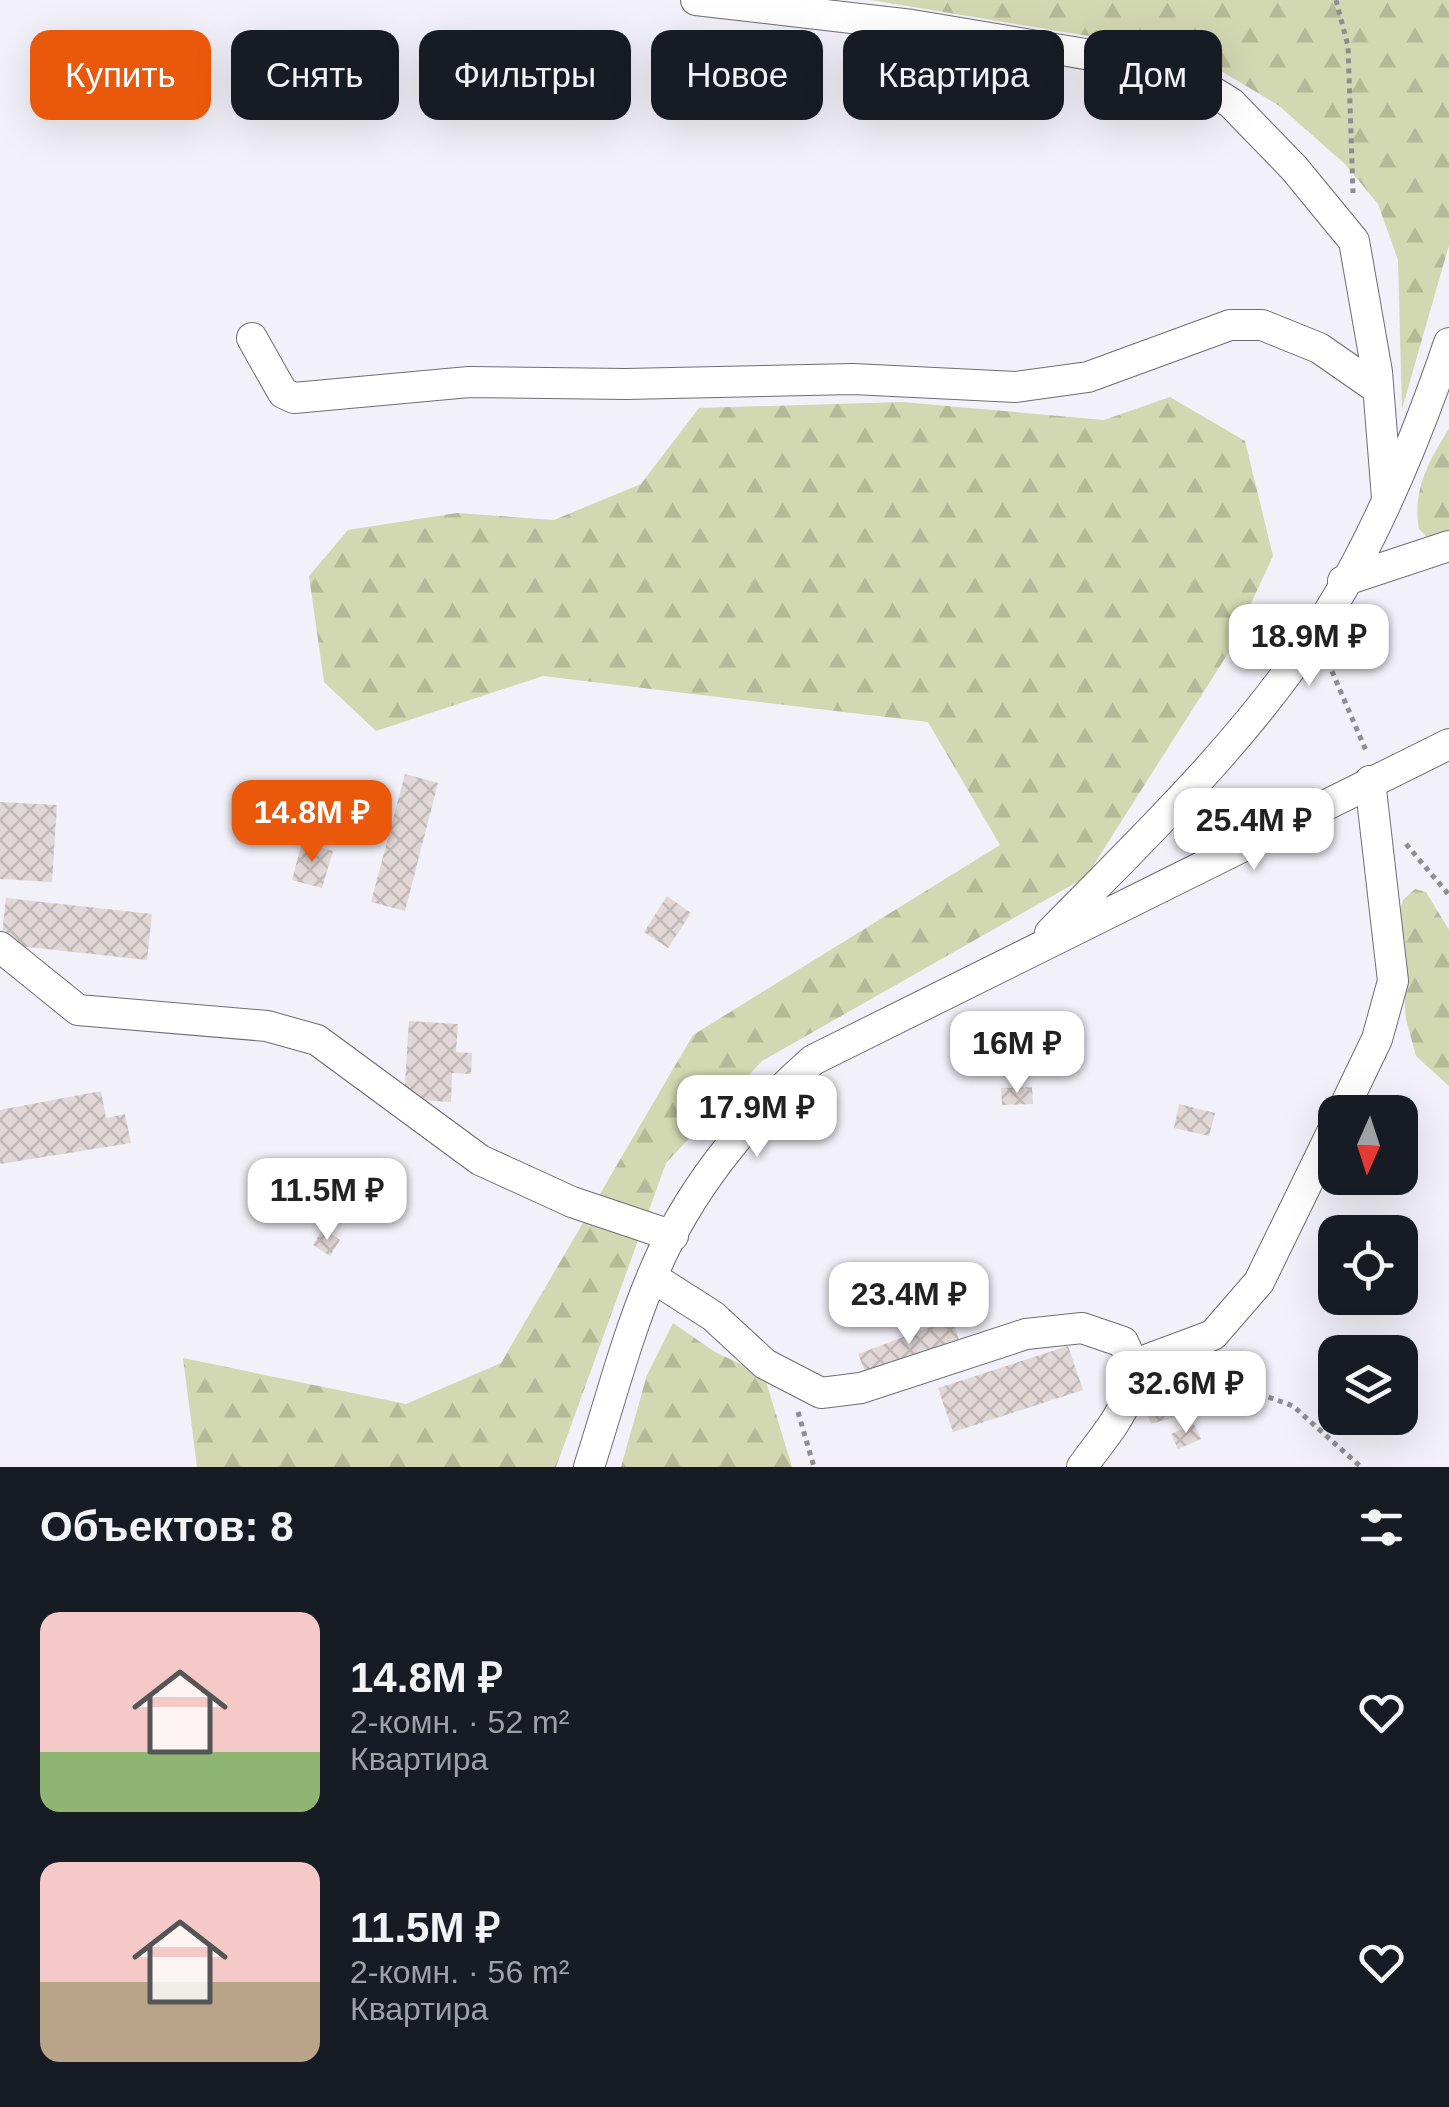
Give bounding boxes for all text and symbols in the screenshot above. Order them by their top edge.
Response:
chip: Купить [30,30,211,120]
chip: Снять [231,30,399,120]
chip: Фильтры [419,30,631,120]
chip: Новое [651,30,823,120]
chip: Квартира [843,30,1064,120]
chip: Дом [1084,30,1222,120]
pin: 18.9M ₽ [1217,604,1401,689]
text: 18.9M ₽ [1251,618,1367,654]
pin: 14.8M ₽ [220,780,404,865]
pin: 25.4M ₽ [1162,788,1346,873]
text: 14.8M ₽ [254,794,370,830]
text: 25.4M ₽ [1196,802,1312,838]
pin: 16M ₽ [947,1011,1087,1096]
text: 16M ₽ [972,1025,1062,1061]
pin: 17.9M ₽ [665,1075,849,1160]
text: 17.9M ₽ [699,1089,815,1125]
north arrow [1318,1095,1418,1195]
map controls [1318,1095,1418,1435]
pin: 11.5M ₽ [235,1158,419,1243]
text: 11.5M ₽ [270,1172,384,1208]
button: locate [1318,1215,1418,1315]
pin: 23.4M ₽ [817,1262,1001,1347]
text: 23.4M ₽ [851,1276,967,1312]
button: layers [1318,1335,1418,1435]
pin: 32.6M ₽ [1094,1351,1278,1436]
text: 32.6M ₽ [1128,1365,1244,1401]
icon: filters [1354,1500,1409,1555]
text: Объектов: 8 [40,1503,294,1550]
icon: home [120,1652,240,1772]
text: 14.8M ₽ [350,1654,503,1701]
icon: heart [1354,1685,1409,1740]
text: 2-комн. · 52 m² [350,1704,569,1740]
text: Квартира [350,1741,488,1777]
icon: home [120,1902,240,2022]
text: 11.5M ₽ [350,1904,501,1951]
icon: heart [1354,1935,1409,1990]
text: 2-комн. · 56 m² [350,1954,569,1990]
text: Квартира [350,1991,488,2027]

